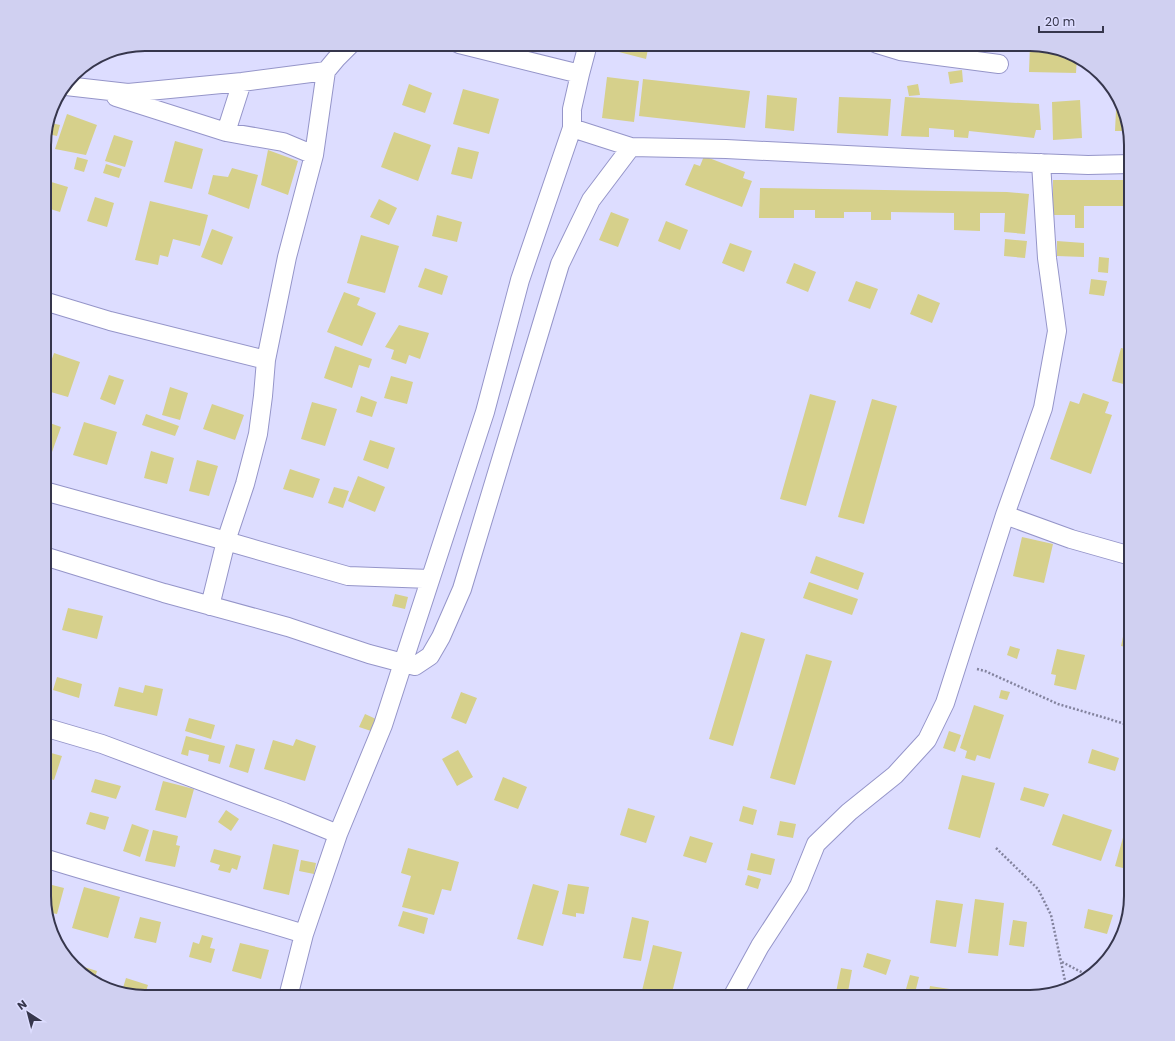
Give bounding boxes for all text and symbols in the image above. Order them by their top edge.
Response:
scale bar [1039,8,1103,34]
text: 20 m [1045,13,1075,30]
north arrow [8,993,48,1033]
text: N [14,996,30,1014]

